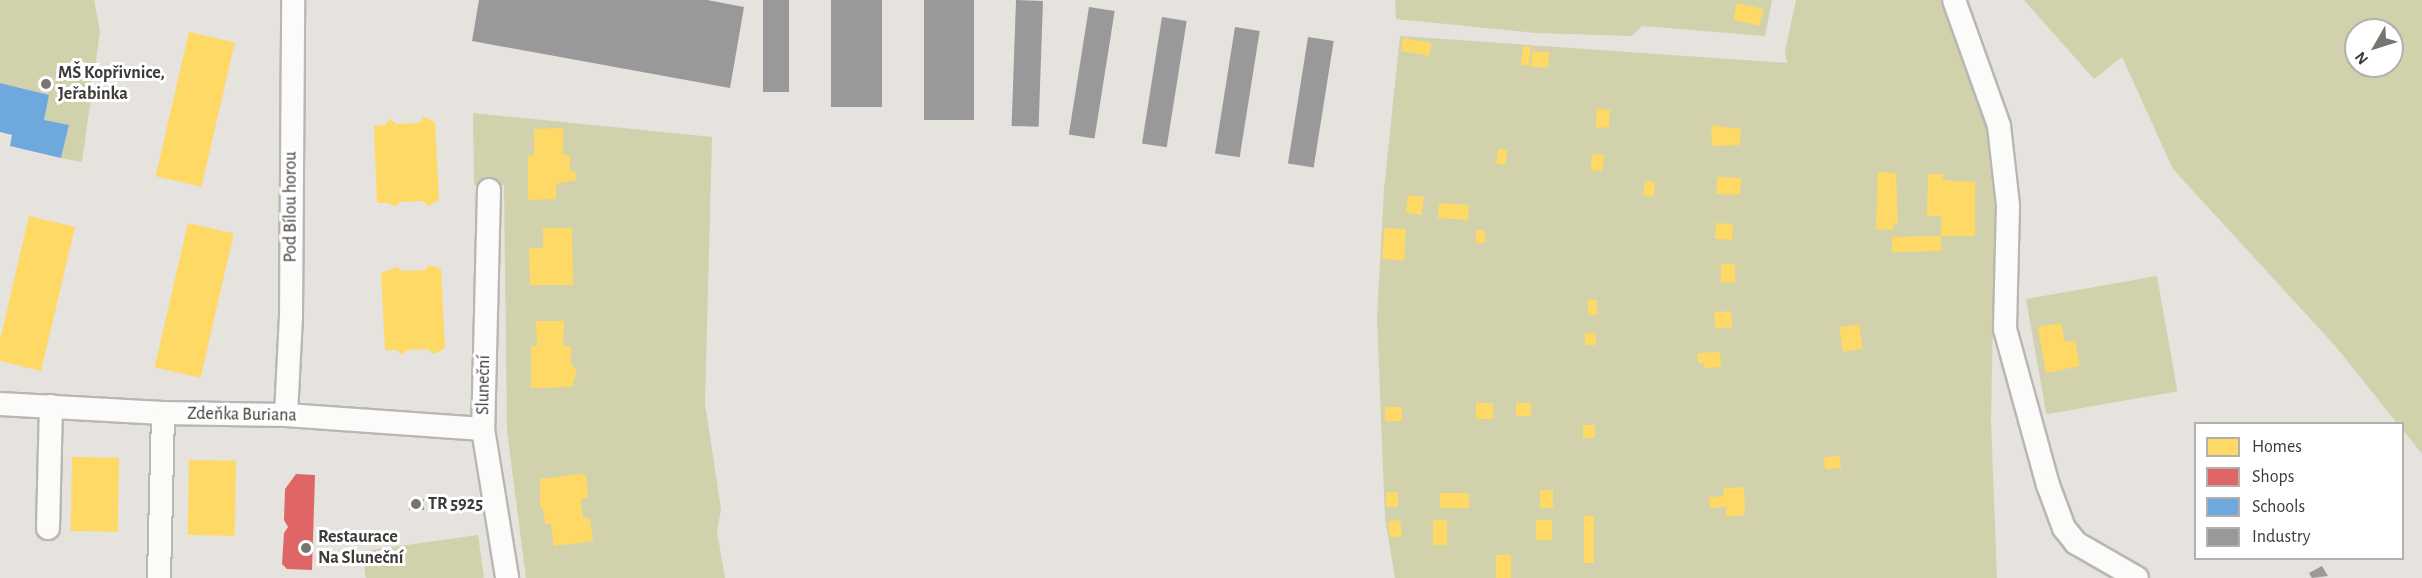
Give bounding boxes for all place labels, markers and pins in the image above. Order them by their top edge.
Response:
place label: MŠ Kopřivnice, Jeřabinka [58,63,165,106]
marker: MŠ Kopřivnice, Jeřabinka [39,77,53,91]
place label: TR 5925 [428,493,483,515]
marker: TR 5925 [409,497,423,511]
place label: Restaurace Na Sluneční [318,527,404,570]
marker: Restaurace Na Sluneční [299,541,313,555]

